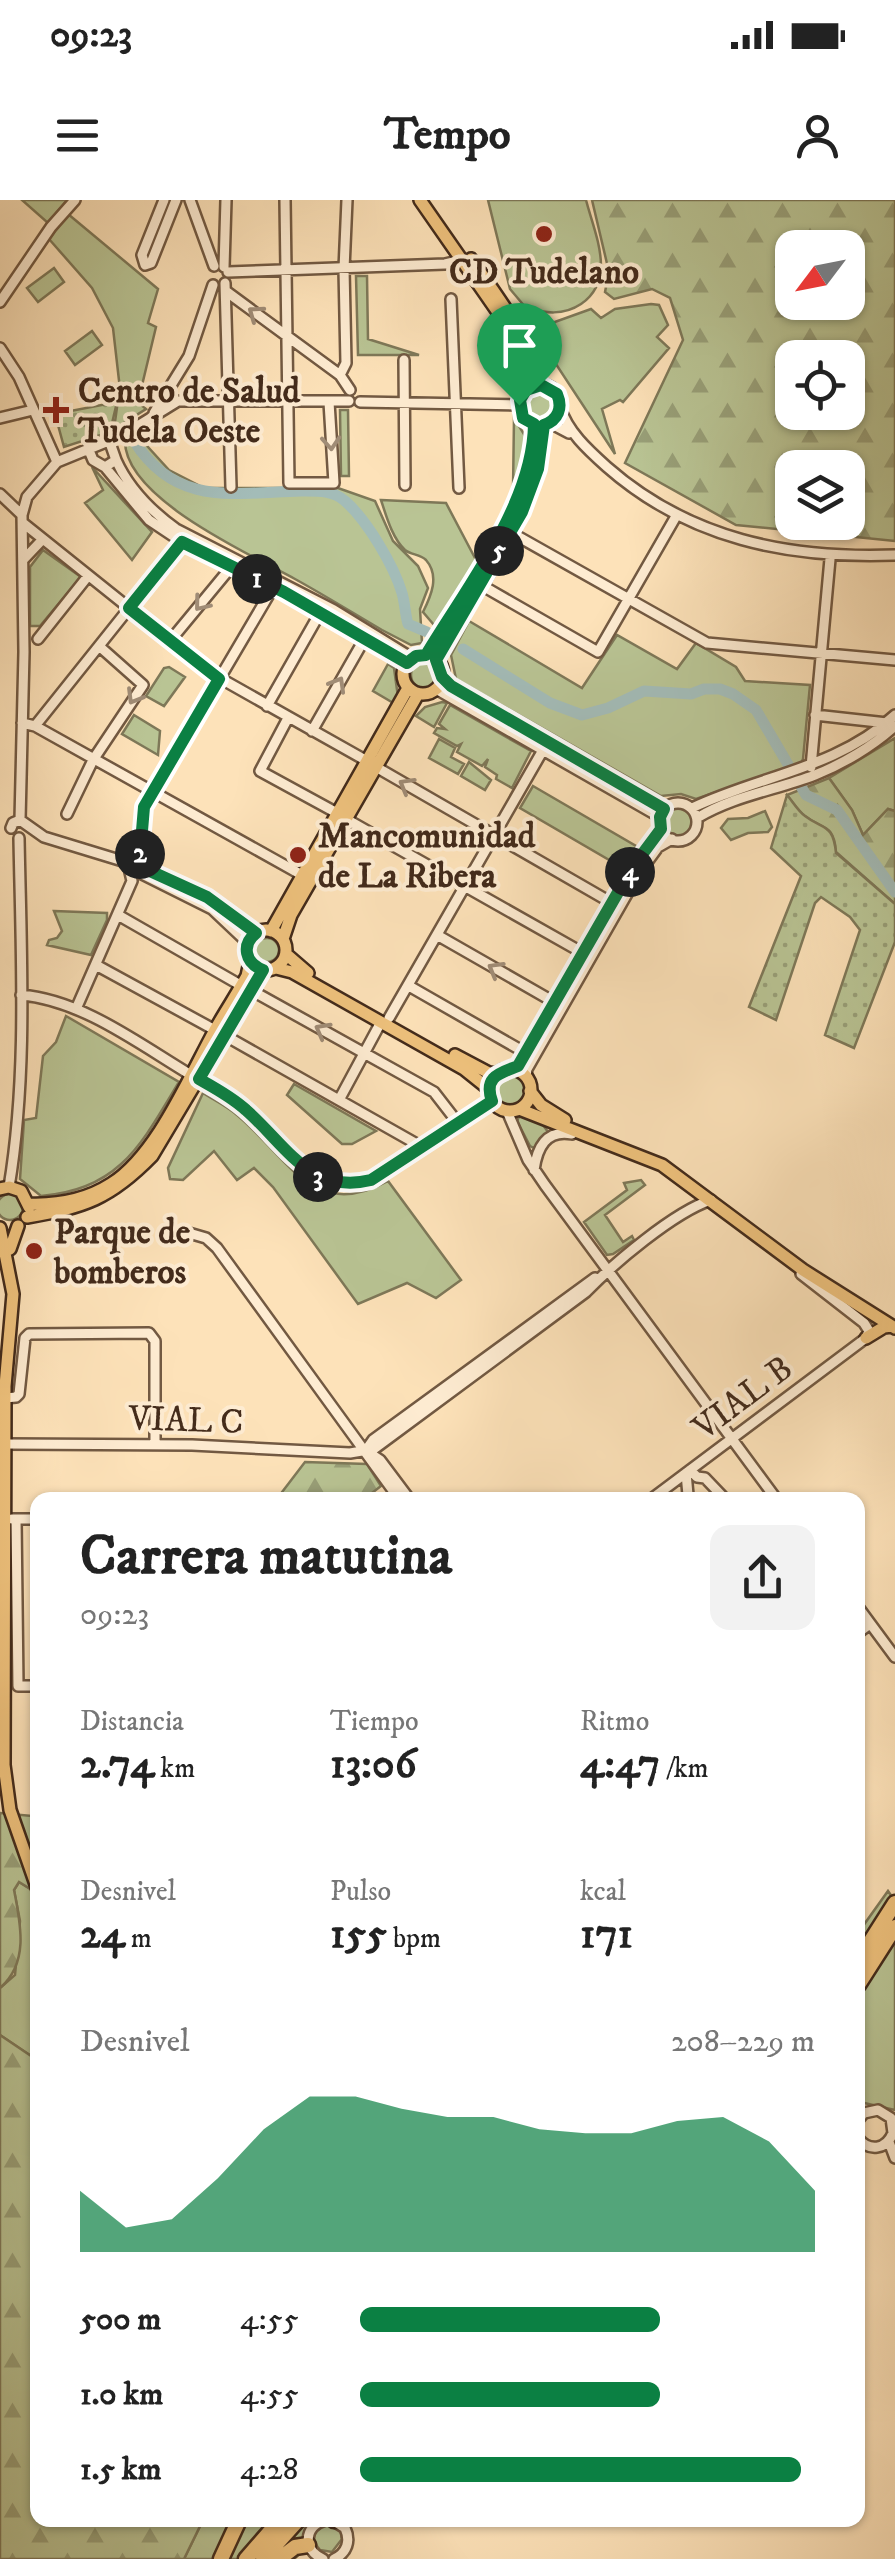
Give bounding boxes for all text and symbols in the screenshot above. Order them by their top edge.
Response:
text: 09:23 [50,11,132,59]
text: Tempo [384,107,511,163]
icon: menu [50,108,105,163]
icon: person [790,108,845,163]
marker: CD Tudelano [533,223,555,245]
north arrow [775,230,865,320]
map controls [775,230,865,540]
place label: CD Tudelano [449,251,639,295]
pin [477,303,562,406]
one-way arrow [248,307,266,324]
icon: arrive [492,318,547,373]
button: locate [775,340,865,430]
place label: Centro de Salud Tudela Oeste [77,370,301,454]
marker: Centro de Salud Tudela Oeste [43,397,69,423]
one-way arrow [320,435,342,451]
button: layers [775,450,865,540]
pin: 5 [474,526,524,576]
text: 5 [492,533,506,568]
pin: 1 [232,554,282,604]
text: 1 [252,561,262,596]
one-way arrow [195,592,213,610]
one-way arrow [326,677,346,695]
one-way arrow [127,687,146,705]
one-way arrow [399,777,417,797]
place label: Mancomunidad de La Ribera [318,815,536,899]
pin: 2 [115,829,165,879]
text: 2 [133,836,147,871]
marker: Mancomunidad de La Ribera [287,844,309,866]
pin: 4 [605,847,655,897]
text: 4 [622,854,638,889]
one-way arrow [488,962,506,981]
one-way arrow [314,1022,332,1042]
pin: 3 [293,1152,343,1202]
text: 3 [313,1159,323,1194]
place label: Parque de bomberos [53,1211,191,1295]
marker: Parque de bomberos [23,1240,45,1262]
street label: VIAL B [684,1347,802,1451]
street label: VIAL C [127,1397,244,1445]
text: Carrera matutina [80,1523,452,1592]
button: share [710,1525,815,1630]
text: 09:23 [80,1595,149,1635]
text: Distancia [80,1704,184,1739]
text: Tiempo [330,1704,419,1739]
text: Ritmo [580,1704,649,1739]
text: 2.74 [80,1739,154,1791]
text: 13:06 [330,1739,417,1791]
text: 4:47 [580,1739,660,1791]
text: km [154,1751,195,1786]
text: /km [660,1751,709,1786]
text: Desnivel [80,1874,176,1909]
text: Pulso [330,1874,391,1909]
text: kcal [580,1874,626,1909]
text: 24 [80,1909,125,1961]
text: 155 [330,1909,387,1961]
text: 171 [580,1909,633,1961]
text: m [125,1921,152,1956]
text: bpm [387,1921,441,1956]
text: Desnivel [80,2022,190,2062]
text: 208–229 m [671,2022,815,2062]
text: 500 m [80,2300,161,2340]
text: 4:55 [240,2300,299,2340]
text: 1.0 km [80,2375,163,2415]
text: 4:55 [240,2375,299,2415]
text: 1.5 km [80,2450,162,2490]
text: 4:28 [240,2450,299,2490]

